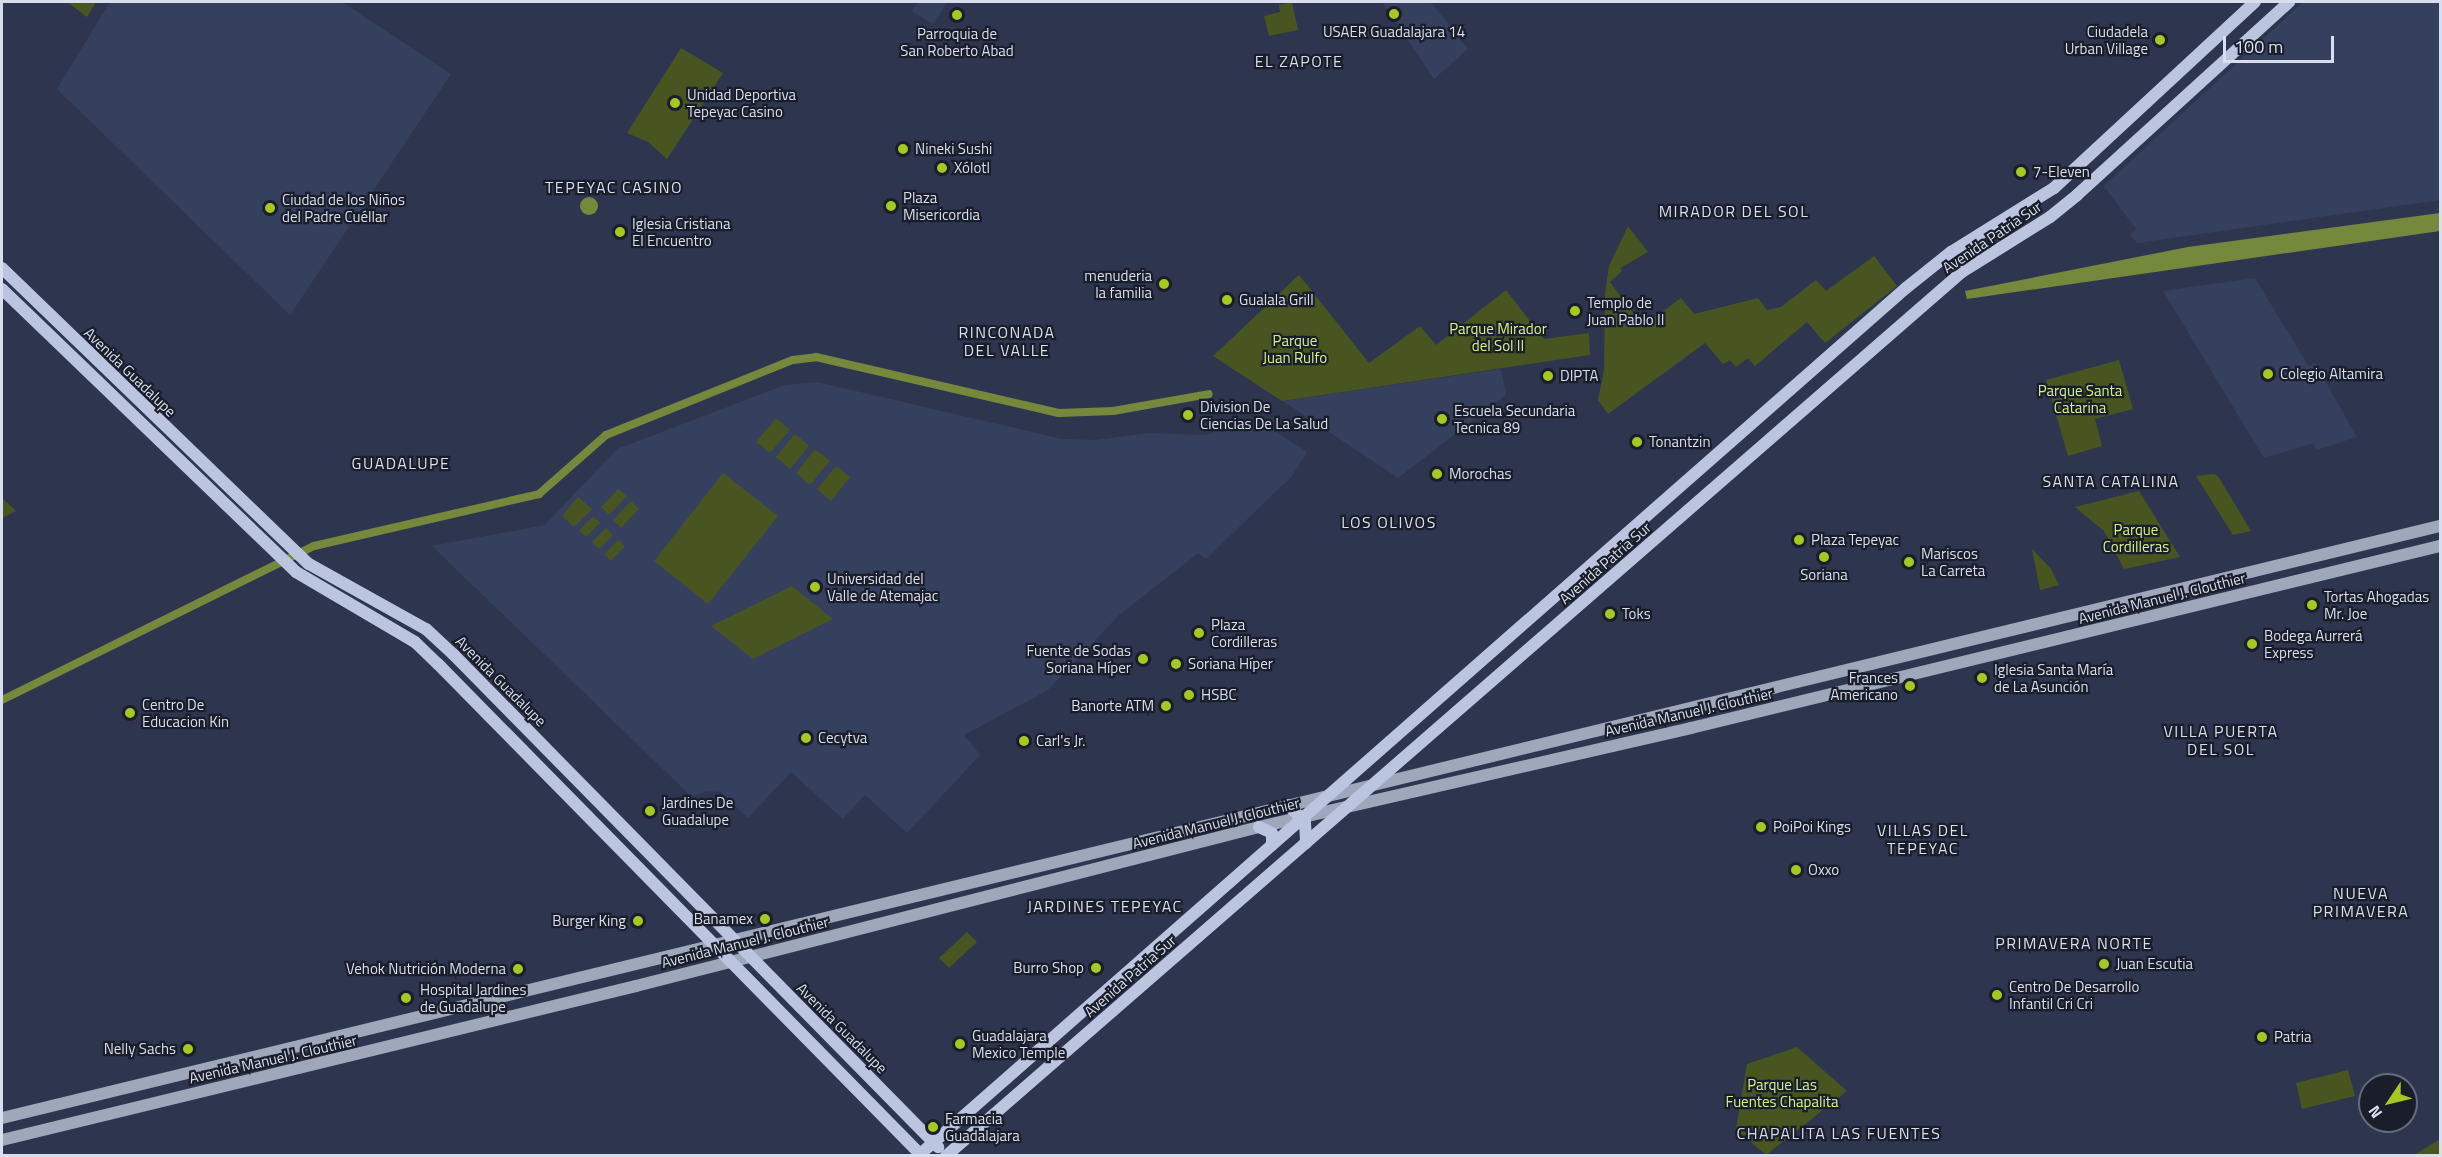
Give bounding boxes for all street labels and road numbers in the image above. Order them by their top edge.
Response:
street label: Avenida Patria Sur [1939,197,2045,277]
street label: Avenida Guadalupe [80,324,180,420]
street label: Avenida Patria Sur [1555,518,1655,608]
street label: Avenida Manuel J. Clouthier [2077,569,2247,627]
street label: Avenida Guadalupe [452,632,550,730]
street label: Avenida Manuel J. Clouthier [1603,684,1775,740]
street label: Avenida Manuel J. Clouthier [1131,794,1301,852]
street label: Avenida Manuel J. Clouthier [660,913,830,971]
street label: Avenida Patria Sur [1080,931,1180,1021]
street label: Avenida Guadalupe [793,979,891,1077]
street label: Avenida Manuel J. Clouthier [187,1031,359,1087]

